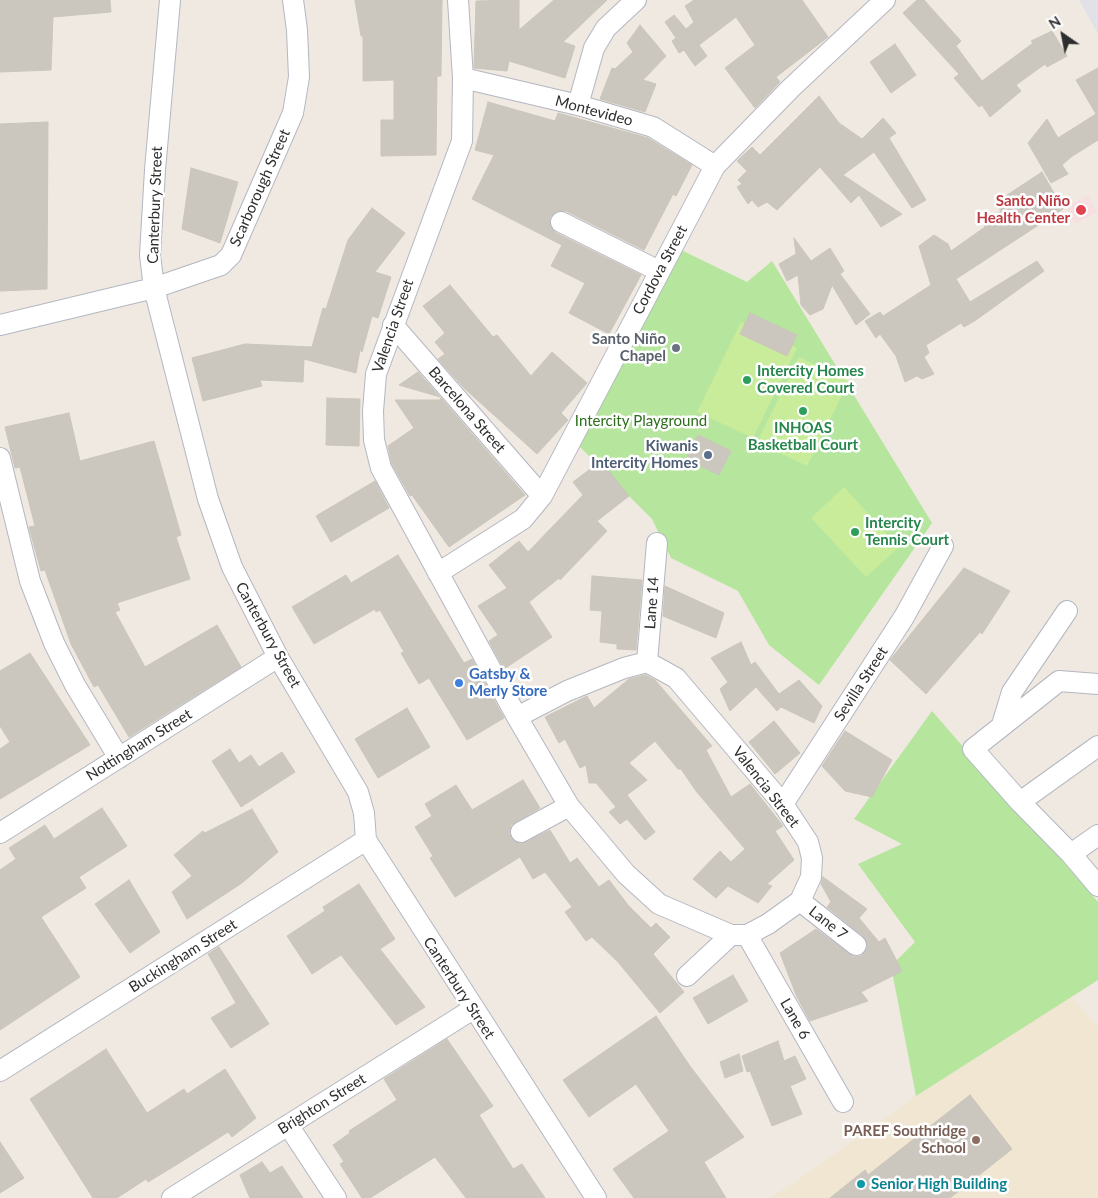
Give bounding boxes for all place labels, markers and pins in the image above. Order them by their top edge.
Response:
place label: Santo Niño Health Center [976,192,1070,227]
marker: Santo Niño Health Center [1074,203,1088,217]
place label: Santo Niño Chapel [592,330,666,365]
marker: Santo Niño Chapel [670,342,682,354]
place label: Intercity Homes Covered Court [757,362,864,397]
marker: Intercity Homes Covered Court [741,374,753,386]
marker: INHOAS Basketball Court [797,405,809,417]
place label: INHOAS Basketball Court [748,419,858,454]
place label: Kiwanis Intercity Homes [591,437,698,472]
marker: Kiwanis Intercity Homes [702,449,714,461]
place label: Intercity Tennis Court [865,514,949,549]
marker: Intercity Tennis Court [849,526,861,538]
place label: Gatsby & Merly Store [469,665,547,700]
marker: Gatsby & Merly Store [453,677,465,689]
place label: PAREF Southridge School [844,1122,966,1157]
marker: PAREF Southridge School [970,1134,982,1146]
place label: Senior High Building [871,1175,1007,1193]
marker: Senior High Building [855,1178,867,1190]

